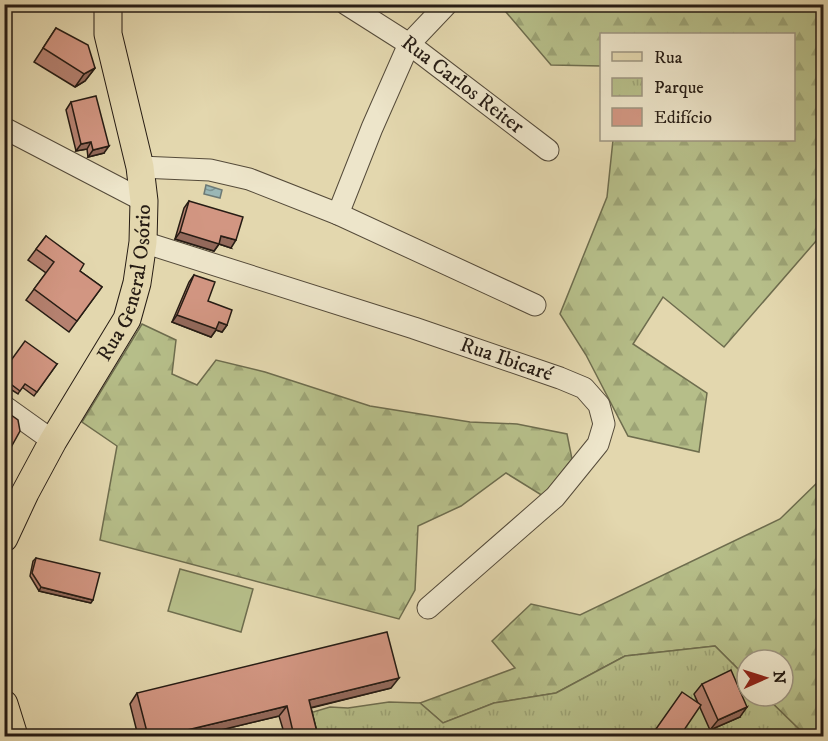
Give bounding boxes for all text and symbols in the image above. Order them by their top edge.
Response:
street label: Rua Carlos Reiter [396,30,529,140]
legend [600,33,795,141]
text: Rua [654,47,683,69]
text: Parque [654,77,704,99]
text: Edifício [654,107,712,129]
street label: Rua General Osório [91,204,157,366]
street label: Rua Ibicaré [457,332,556,388]
north arrow [735,648,795,708]
text: N [769,670,789,684]

